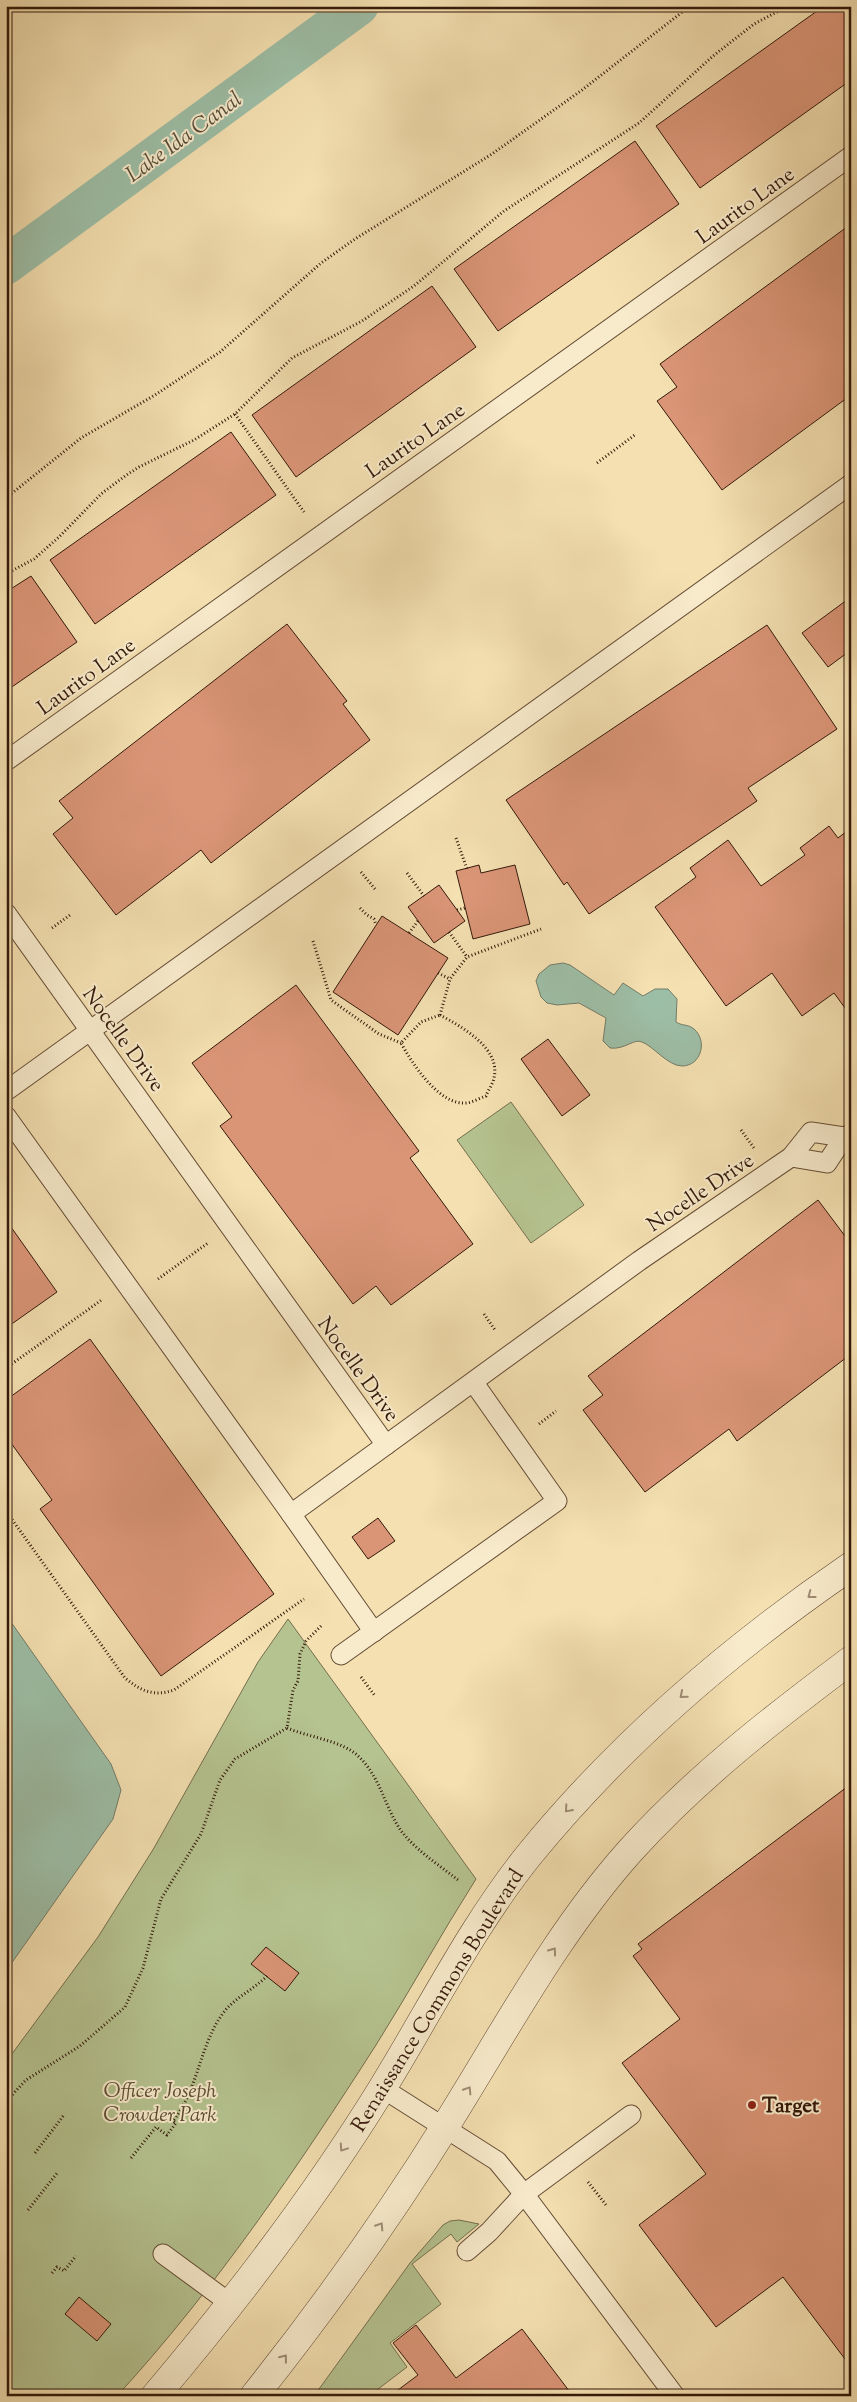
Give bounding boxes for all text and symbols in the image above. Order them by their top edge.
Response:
water label: Lake Ida Canal [120,85,250,192]
street label: Laurito Lane [691,161,802,253]
street label: Laurito Lane [360,396,472,487]
street label: Laurito Lane [32,632,143,724]
street label: Nocelle Drive [74,981,171,1099]
street label: Nocelle Drive [642,1147,761,1241]
street label: Nocelle Drive [309,1311,406,1429]
one-way arrow [808,1589,817,1597]
one-way arrow [680,1689,689,1698]
one-way arrow [565,1804,574,1813]
street label: Renaissance Commons Boulevard [345,1863,532,2139]
one-way arrow [547,1947,556,1957]
park label: Officer Joseph Crowder Park [103,2077,217,2131]
one-way arrow [462,2086,472,2095]
place label: Target [762,2092,820,2122]
marker: Target [746,2099,758,2111]
one-way arrow [340,2142,349,2152]
one-way arrow [374,2223,383,2232]
one-way arrow [279,2355,287,2364]

